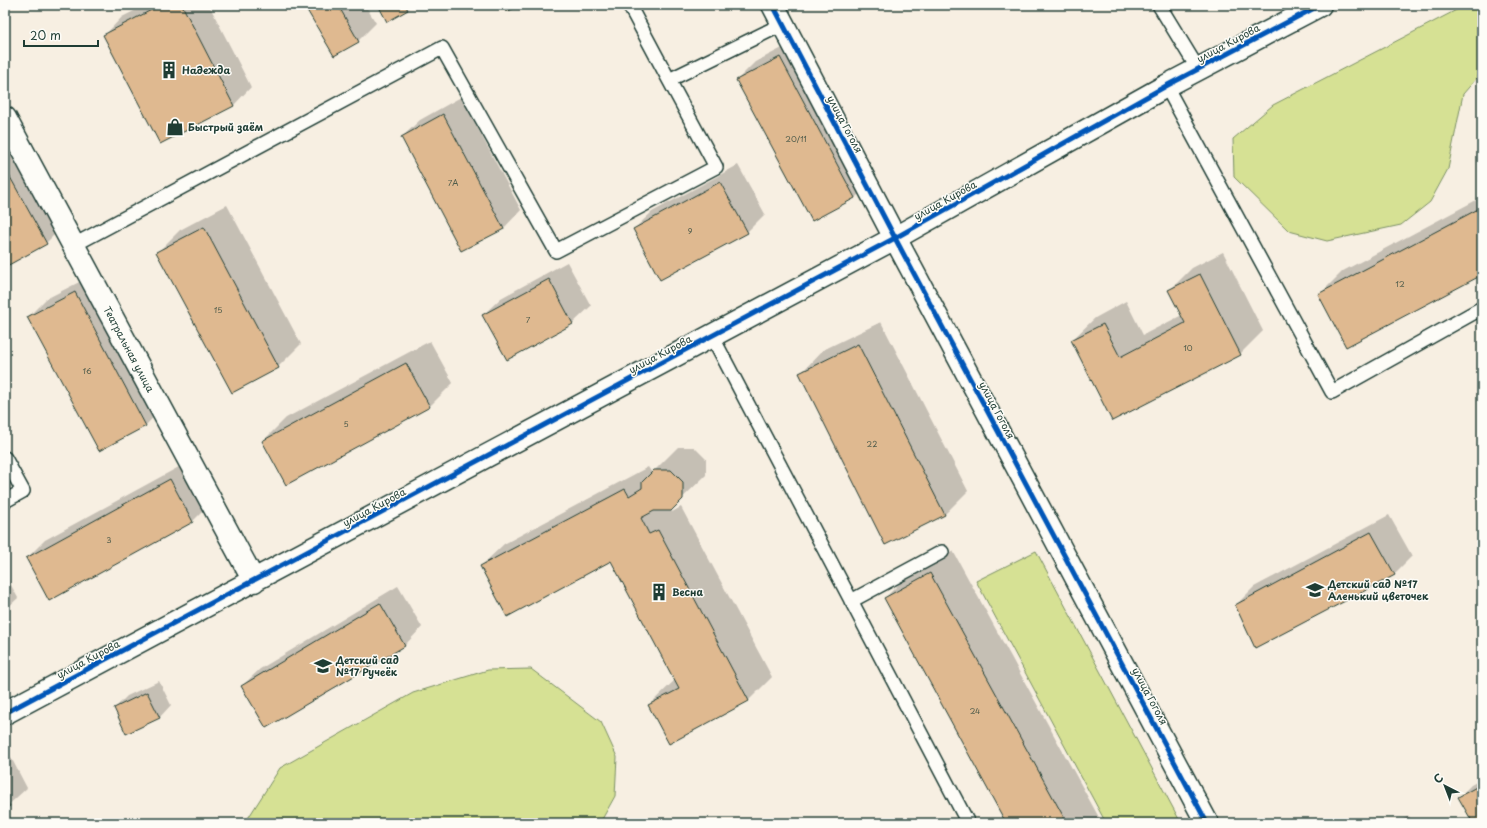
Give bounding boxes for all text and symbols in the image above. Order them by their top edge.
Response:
street label: улица Кирова [1193,19,1263,66]
scale bar [24,22,98,48]
text: 20 m [30,26,61,44]
building icon: Надежда [159,60,179,80]
place label: Надежда [182,62,230,77]
street label: улица Гоголя [824,92,867,155]
shop icon: Быстрый заём [165,117,185,137]
place label: Быстрый заём [188,119,264,134]
house number: 20/11 [785,133,807,145]
street label: улица Кирова [911,176,980,223]
house number: 7А [448,177,458,189]
house number: 9 [688,225,693,237]
house number: 12 [1395,278,1405,290]
street label: Театральная улица [100,303,159,395]
house number: 15 [214,304,222,316]
house number: 7 [526,314,531,326]
street label: улица Кирова [625,330,695,377]
house number: 10 [1183,342,1193,354]
house number: 16 [82,365,92,377]
street label: улица Гоголя [976,378,1019,441]
house number: 5 [343,418,349,430]
house number: 22 [867,438,877,450]
street label: улица Кирова [339,483,409,530]
house number: 3 [106,534,112,546]
place label: Детский сад №17 Аленький цветочек [1327,576,1429,603]
school or university icon: Детский сад №17 Аленький цветочек [1305,580,1325,600]
building icon: Весна [649,582,669,602]
place label: Весна [672,584,703,599]
street label: улица Кирова [53,635,123,682]
place label: Детский сад №17 Ручеёк [335,652,399,679]
school or university icon: Детский сад №17 Ручеёк [313,656,333,676]
street label: улица Гоголя [1129,664,1172,727]
house number: 24 [970,705,980,717]
north arrow [1425,766,1465,806]
text: С [1429,769,1447,787]

